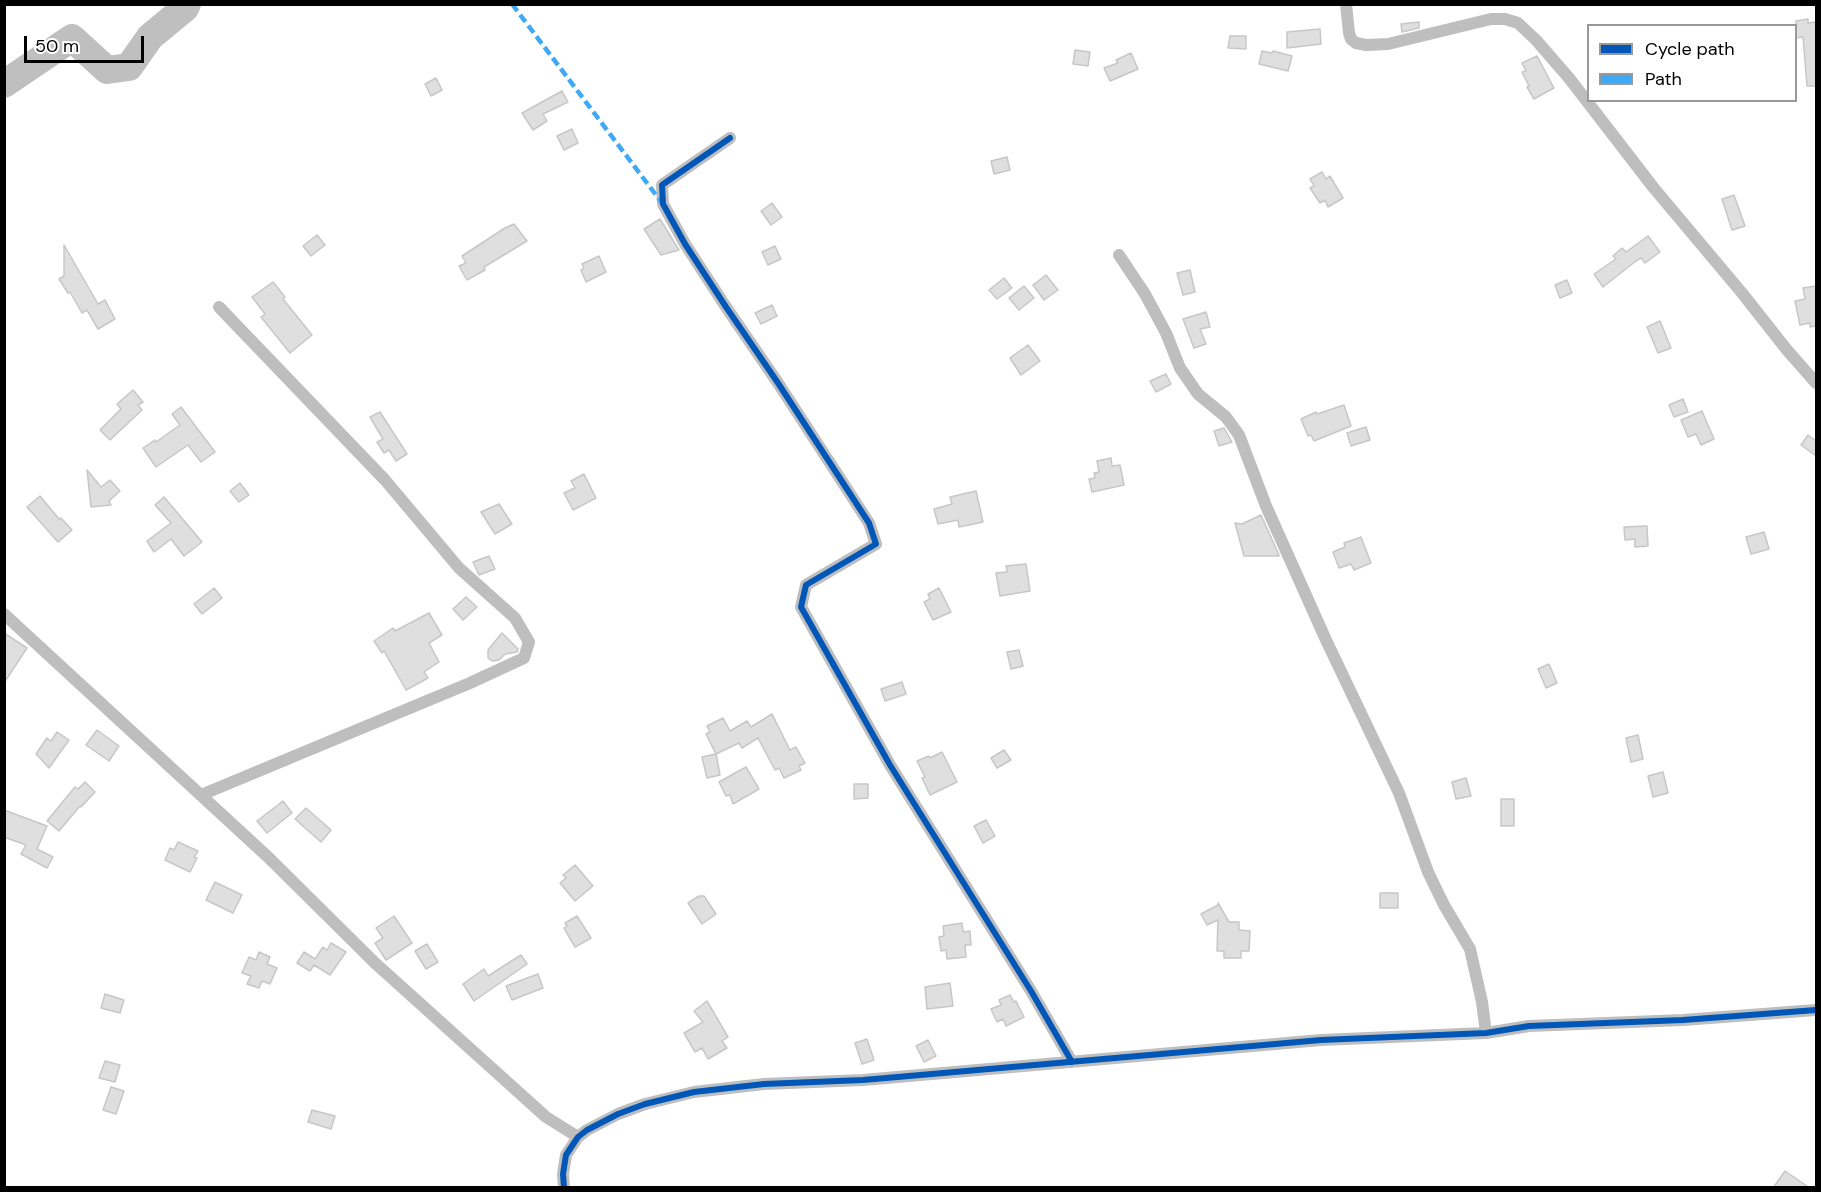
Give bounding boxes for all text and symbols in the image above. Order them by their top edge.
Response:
scale bar [27,24,147,62]
legend [1587,24,1797,102]
text: 50 m [35,34,79,58]
text: Cycle path [1645,37,1735,61]
text: Path [1645,67,1682,91]

